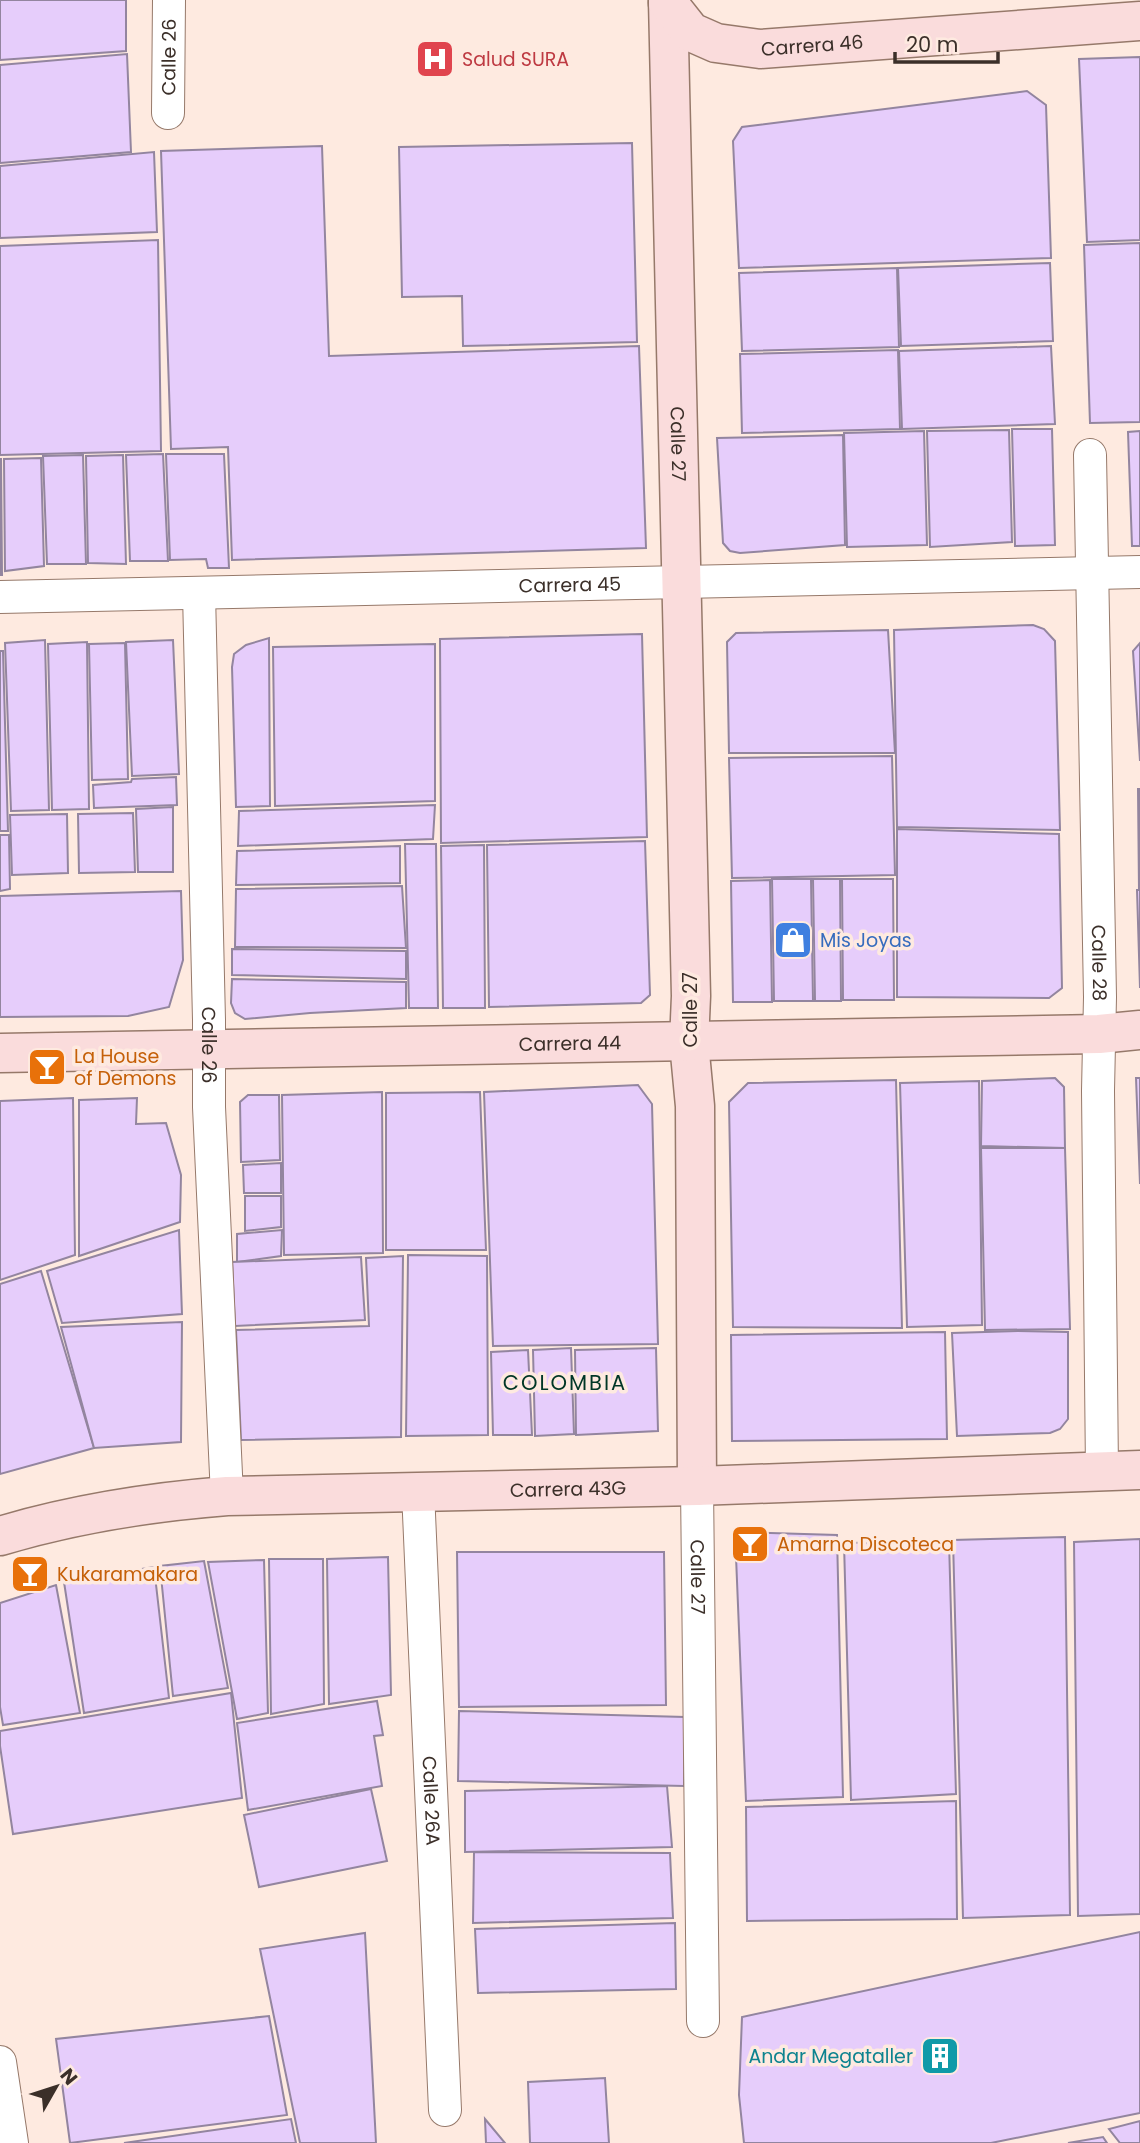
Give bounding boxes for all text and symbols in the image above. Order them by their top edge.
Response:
street label: Calle 26 [155,18,183,96]
scale bar [895,21,998,65]
street label: Carrera 46 [760,28,864,63]
text: 20 m [906,30,959,59]
hospital icon: Salud SURA [414,38,456,80]
place label: Salud SURA [462,46,569,73]
street label: Calle 27 [663,406,692,482]
street label: Carrera 45 [518,570,621,600]
shop icon: Mis Joyas [772,919,814,961]
street label: Calle 28 [1085,924,1113,1002]
place label: Mis Joyas [820,927,912,954]
street label: Calle 27 [677,972,704,1048]
street label: Calle 26 [195,1006,222,1083]
street label: Carrera 44 [518,1029,621,1058]
place label: La House of Demons [74,1043,177,1092]
bar icon: La House of Demons [26,1046,68,1088]
district label: COLOMBIA [503,1368,627,1397]
street label: Carrera 43G [510,1475,627,1504]
bar icon: Amarna Discoteca [729,1523,771,1565]
place label: Amarna Discoteca [777,1531,954,1558]
street label: Calle 27 [684,1539,711,1615]
bar icon: Kukaramakara [9,1553,51,1595]
place label: Kukaramakara [57,1561,198,1588]
street label: Calle 26A [416,1755,446,1846]
building icon: Andar Megataller [919,2035,961,2077]
place label: Andar Megataller [748,2043,913,2070]
north arrow [21,2052,91,2122]
text: N [54,2063,84,2091]

